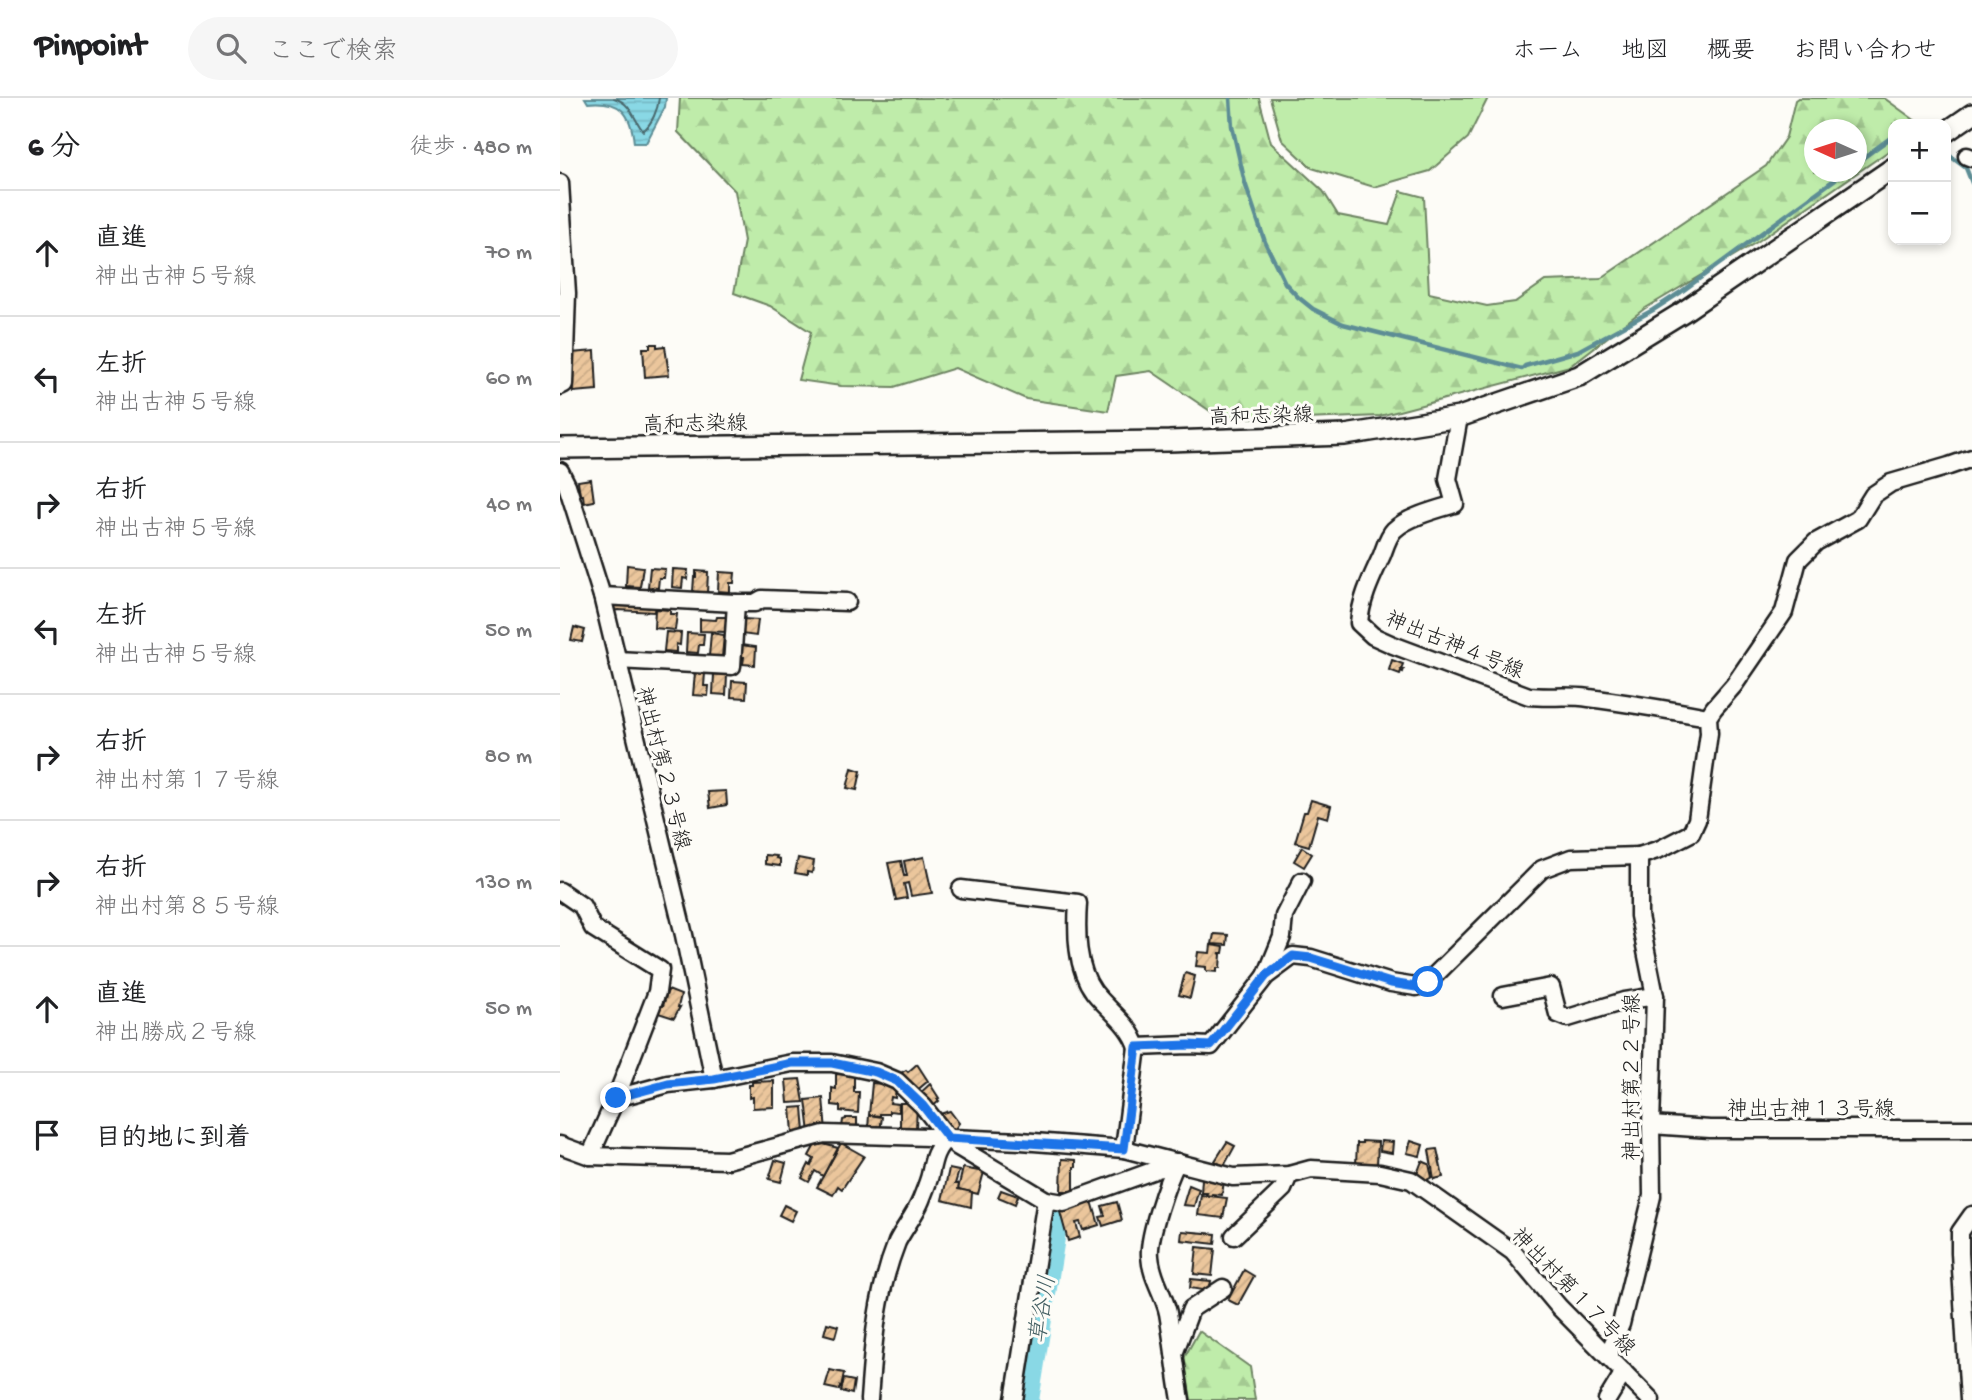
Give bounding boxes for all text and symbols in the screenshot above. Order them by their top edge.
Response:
search box [188,17,678,80]
text: Pinpoint [35,29,146,67]
icon: search [212,29,250,67]
text: ここで検索 [268,38,398,69]
text: ホーム [1512,38,1583,67]
text: 地図 [1621,38,1669,67]
text: 概要 [1707,38,1755,67]
text: お問い合わせ [1793,38,1937,67]
north arrow [1804,119,1867,182]
map controls [1888,119,1951,245]
button: + [1888,119,1951,182]
text: 6 分 [28,132,80,167]
text: 徒歩 · 480 m [410,135,532,162]
button: − [1888,182,1951,245]
text: 直進 [95,225,147,256]
icon: ahead [28,234,66,272]
text: 70 m [485,240,532,267]
text: 神出古神５号線 [95,265,256,292]
text: 左折 [95,351,147,382]
icon: left [28,360,66,398]
text: 60 m [486,366,532,393]
text: 神出古神５号線 [95,391,256,418]
street label: 高和志染線 [1208,402,1314,433]
street label: 高和志染線 [642,411,748,440]
text: 右折 [95,477,147,508]
icon: right [28,486,66,524]
text: 40 m [486,492,532,519]
text: 神出古神５号線 [95,517,256,544]
text: 左折 [95,603,147,634]
street label: 神出古神４号線 [1381,607,1527,686]
icon: left [28,612,66,650]
text: 50 m [485,618,532,645]
text: 神出古神５号線 [95,643,256,670]
street label: 神出村第２３号線 [628,684,694,853]
text: 右折 [95,729,147,760]
icon: right [28,738,66,776]
text: 80 m [485,744,532,771]
text: 神出村第１７号線 [95,769,279,796]
text: 右折 [95,855,147,886]
icon: right [28,864,66,902]
text: 130 m [476,870,532,897]
text: 神出村第８５号線 [95,895,279,922]
route start [1412,966,1443,997]
text: 直進 [95,981,147,1012]
icon: ahead [28,990,66,1028]
street label: 神出村第２２号線 [1621,993,1647,1161]
text: 50 m [485,996,532,1023]
text: 神出勝成２号線 [95,1021,256,1048]
route end [600,1082,631,1113]
street label: 神出古神１３号線 [1727,1098,1895,1124]
icon: arrive [28,1116,66,1154]
text: 目的地に到着 [95,1125,251,1156]
street label: 神出村第１７号線 [1504,1224,1640,1363]
water label: 草谷川 [1025,1273,1063,1346]

